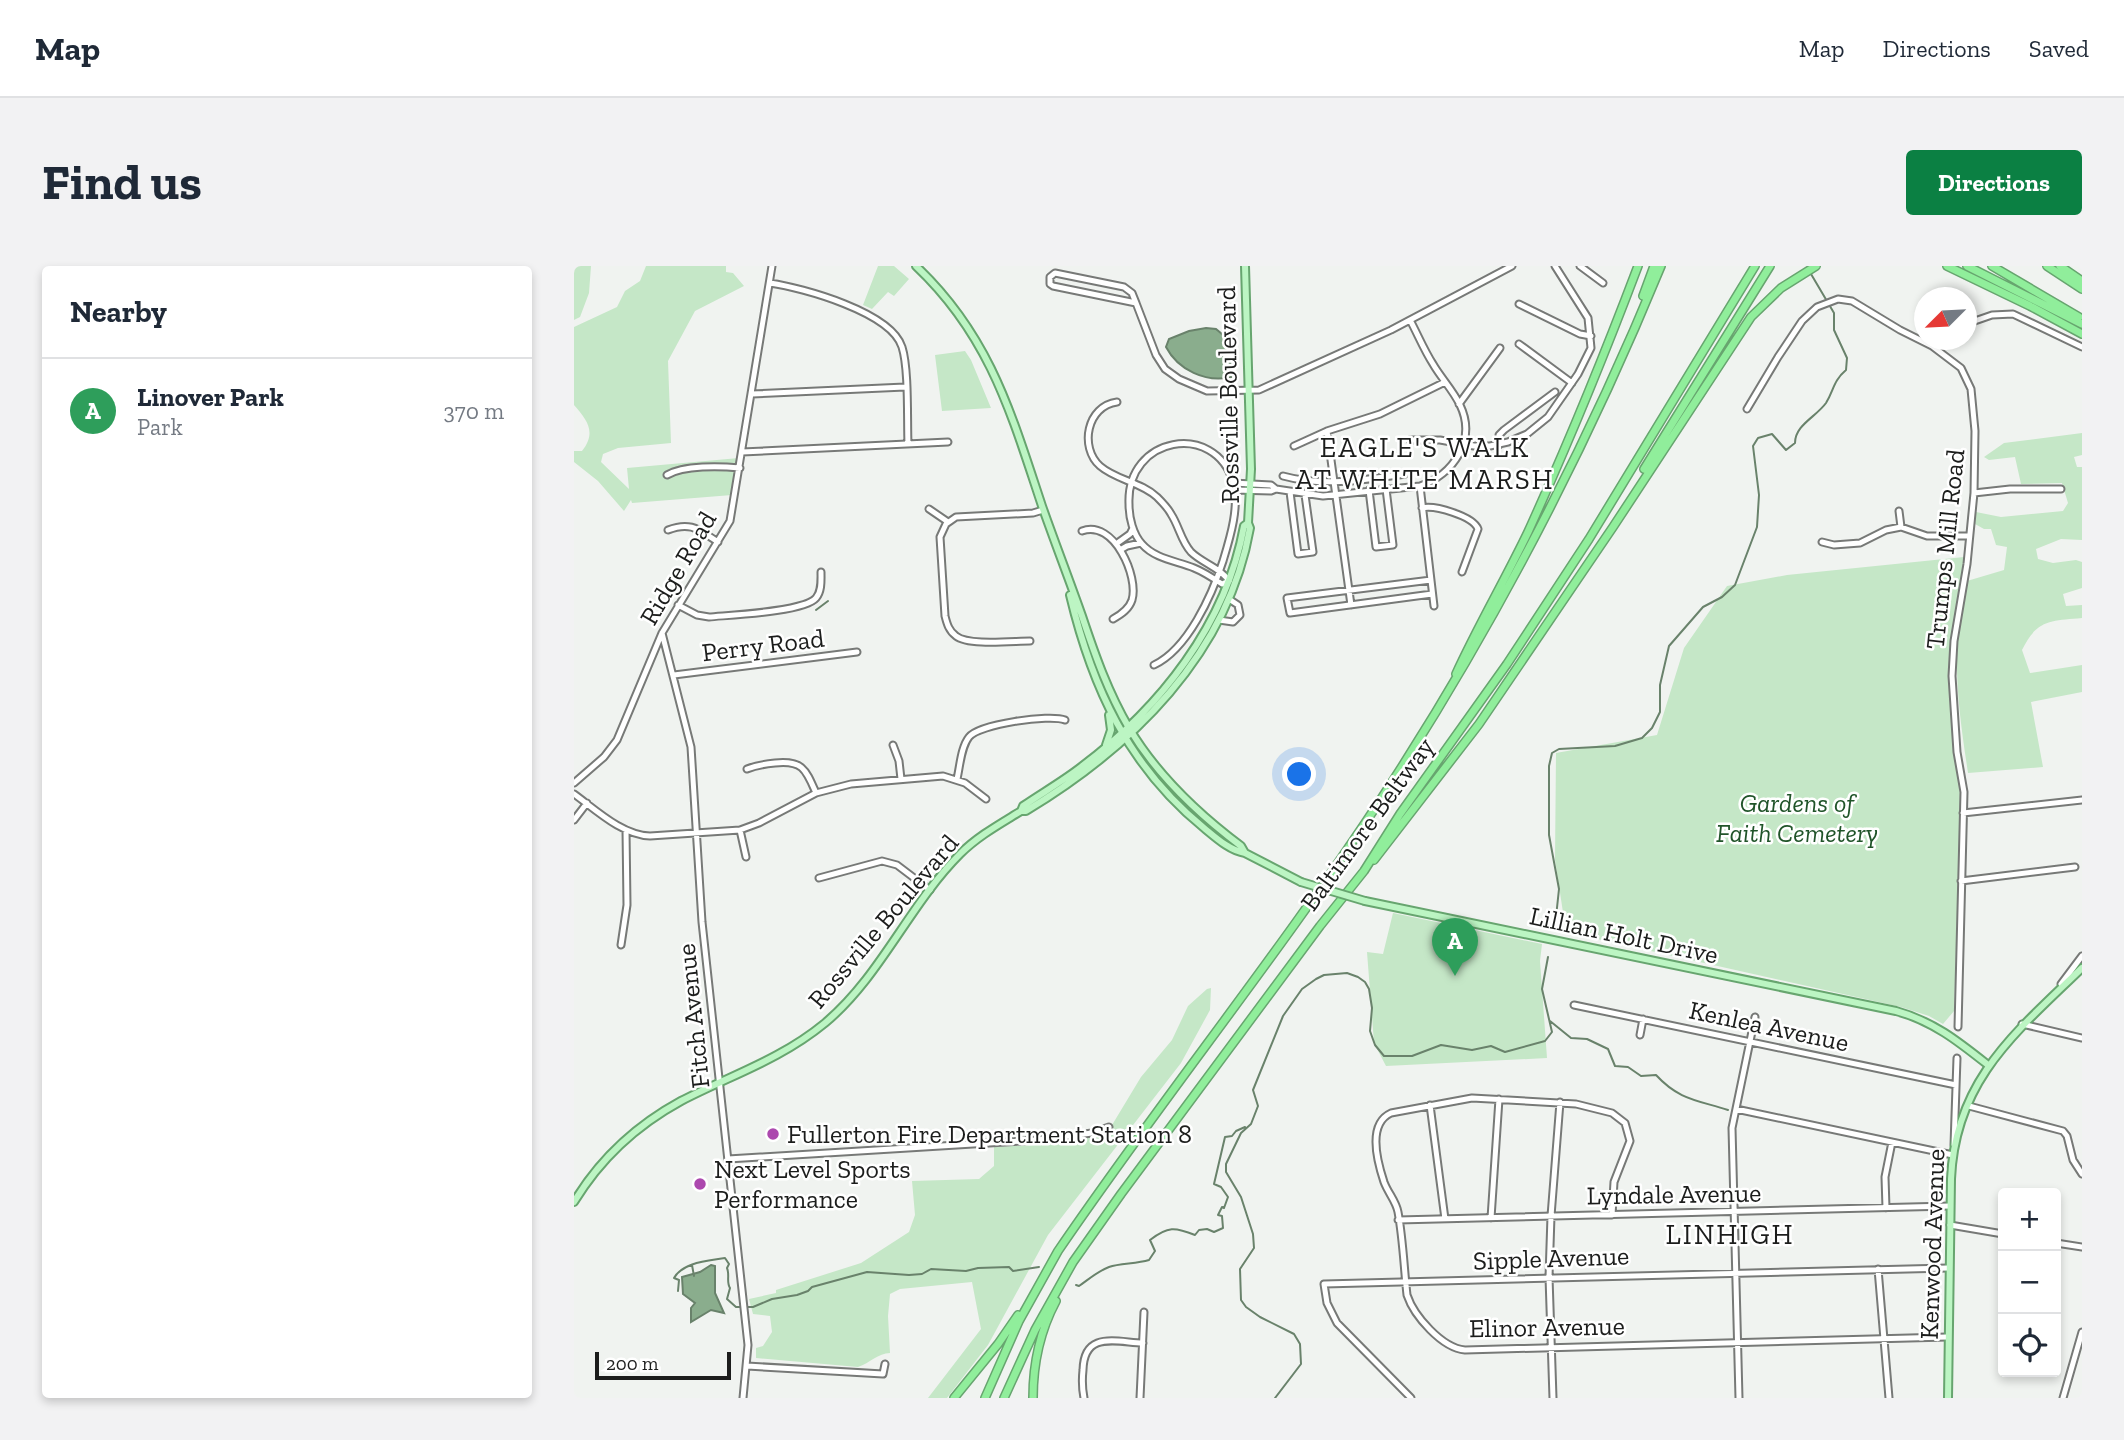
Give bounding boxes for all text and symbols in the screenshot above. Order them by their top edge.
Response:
text: Map [35,29,100,68]
text: Map [1799,34,1845,63]
text: Directions [1883,34,1991,63]
text: Saved [2029,34,2089,63]
button: Directions [1906,150,2082,215]
text: Find us [42,153,202,212]
street label: Rossville Boulevard [1210,286,1246,504]
north arrow [1914,287,1977,350]
text: Nearby [70,294,167,330]
text: Linover Park [137,381,284,413]
text: A [85,397,101,425]
text: 370 m [444,397,504,425]
text: Park [137,413,183,441]
district label: EAGLE'S WALK AT WHITE MARSH [1295,431,1555,496]
street label: Trumps Mill Road [1919,447,1971,651]
street label: Ridge Road [633,505,723,631]
street label: Perry Road [700,622,826,668]
street label: Baltimore Beltway [1293,730,1441,917]
your location [1282,757,1316,791]
park label: Gardens of Faith Cemetery [1716,787,1878,849]
street label: Rossville Boulevard [801,827,965,1015]
street label: Lillian Holt Drive [1527,899,1721,971]
pin: A [1432,918,1478,976]
street label: Fitch Avenue [669,942,717,1090]
street label: Kenlea Avenue [1686,993,1852,1059]
place label: Fullerton Fire Department Station 8 [787,1118,1192,1150]
marker: Fullerton Fire Department Station 8 [765,1126,781,1142]
street label: Kenwood Avenue [1913,1148,1951,1340]
place label: Next Level Sports Performance [714,1153,911,1215]
marker: Next Level Sports Performance [692,1176,708,1192]
street label: Lyndale Avenue [1586,1176,1762,1212]
map controls [1998,1188,2061,1377]
button: + [1998,1188,2061,1251]
district label: LINHIGH [1665,1218,1795,1251]
street label: Sipple Avenue [1472,1239,1630,1277]
button: − [1998,1251,2061,1314]
street label: Elinor Avenue [1469,1310,1625,1344]
button: locate [1998,1314,2061,1377]
scale bar [595,1349,732,1381]
text: 200 m [606,1352,658,1375]

